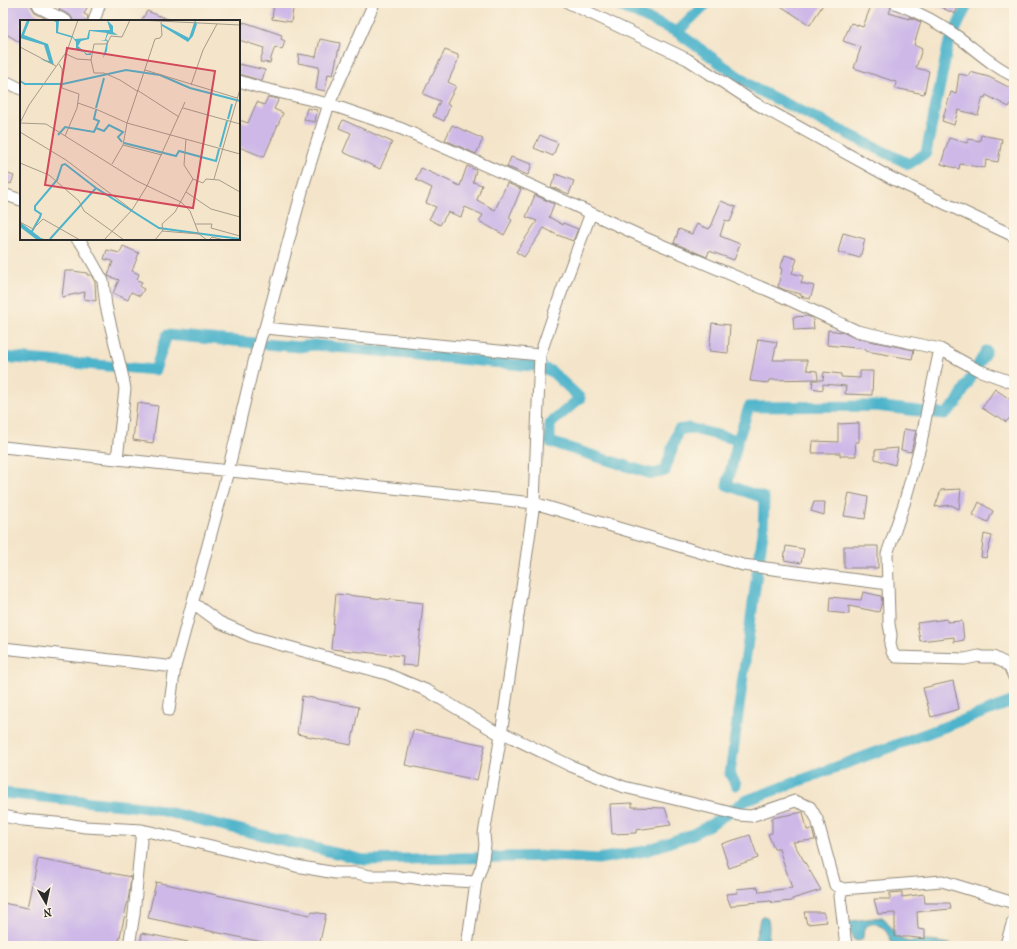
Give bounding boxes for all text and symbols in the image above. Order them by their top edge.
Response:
inset map [20,20,240,240]
north arrow [26,883,66,923]
text: N [42,905,53,920]

